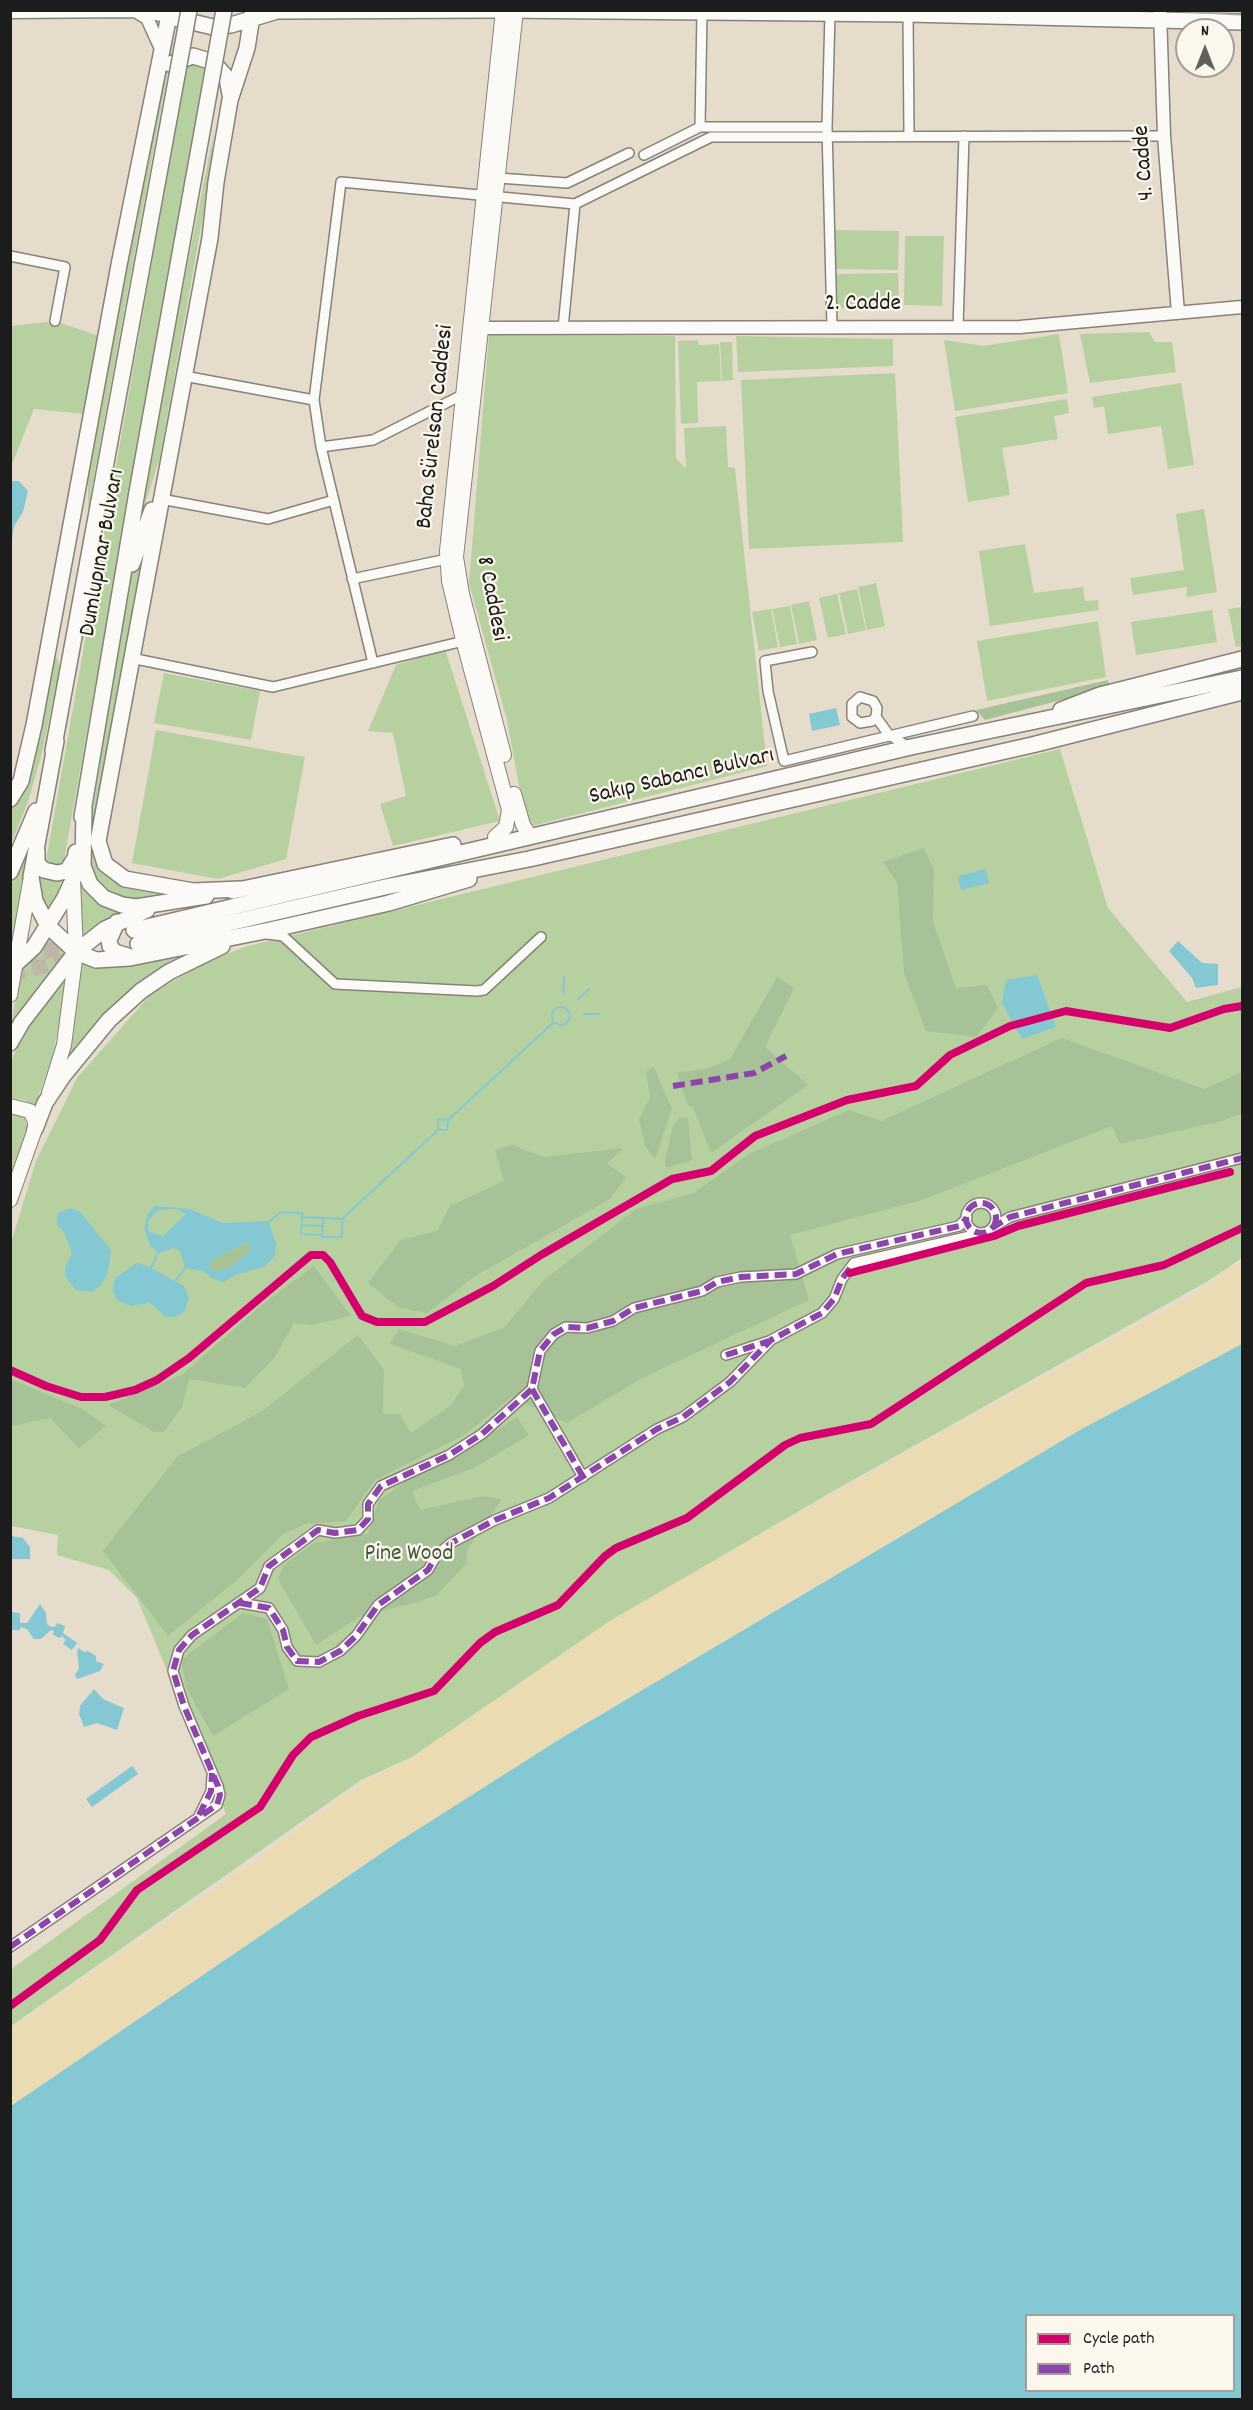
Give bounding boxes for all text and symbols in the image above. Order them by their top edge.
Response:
north arrow [1175,18,1235,78]
text: N [1201,20,1209,43]
street label: 4. Cadde [1129,124,1163,202]
street label: 2. Cadde [825,292,901,320]
street label: Baha Sürelsan Caddesi [412,324,462,530]
street label: Dumlupınar Bulvarı [75,467,133,639]
street label: 8 Caddesi [468,554,512,644]
street label: Sakıp Sabancı Bulvarı [587,743,777,813]
park label: Pine Wood [365,1542,453,1570]
legend [1025,2314,1235,2392]
text: Cycle path [1083,2327,1154,2352]
text: Path [1083,2357,1115,2382]

